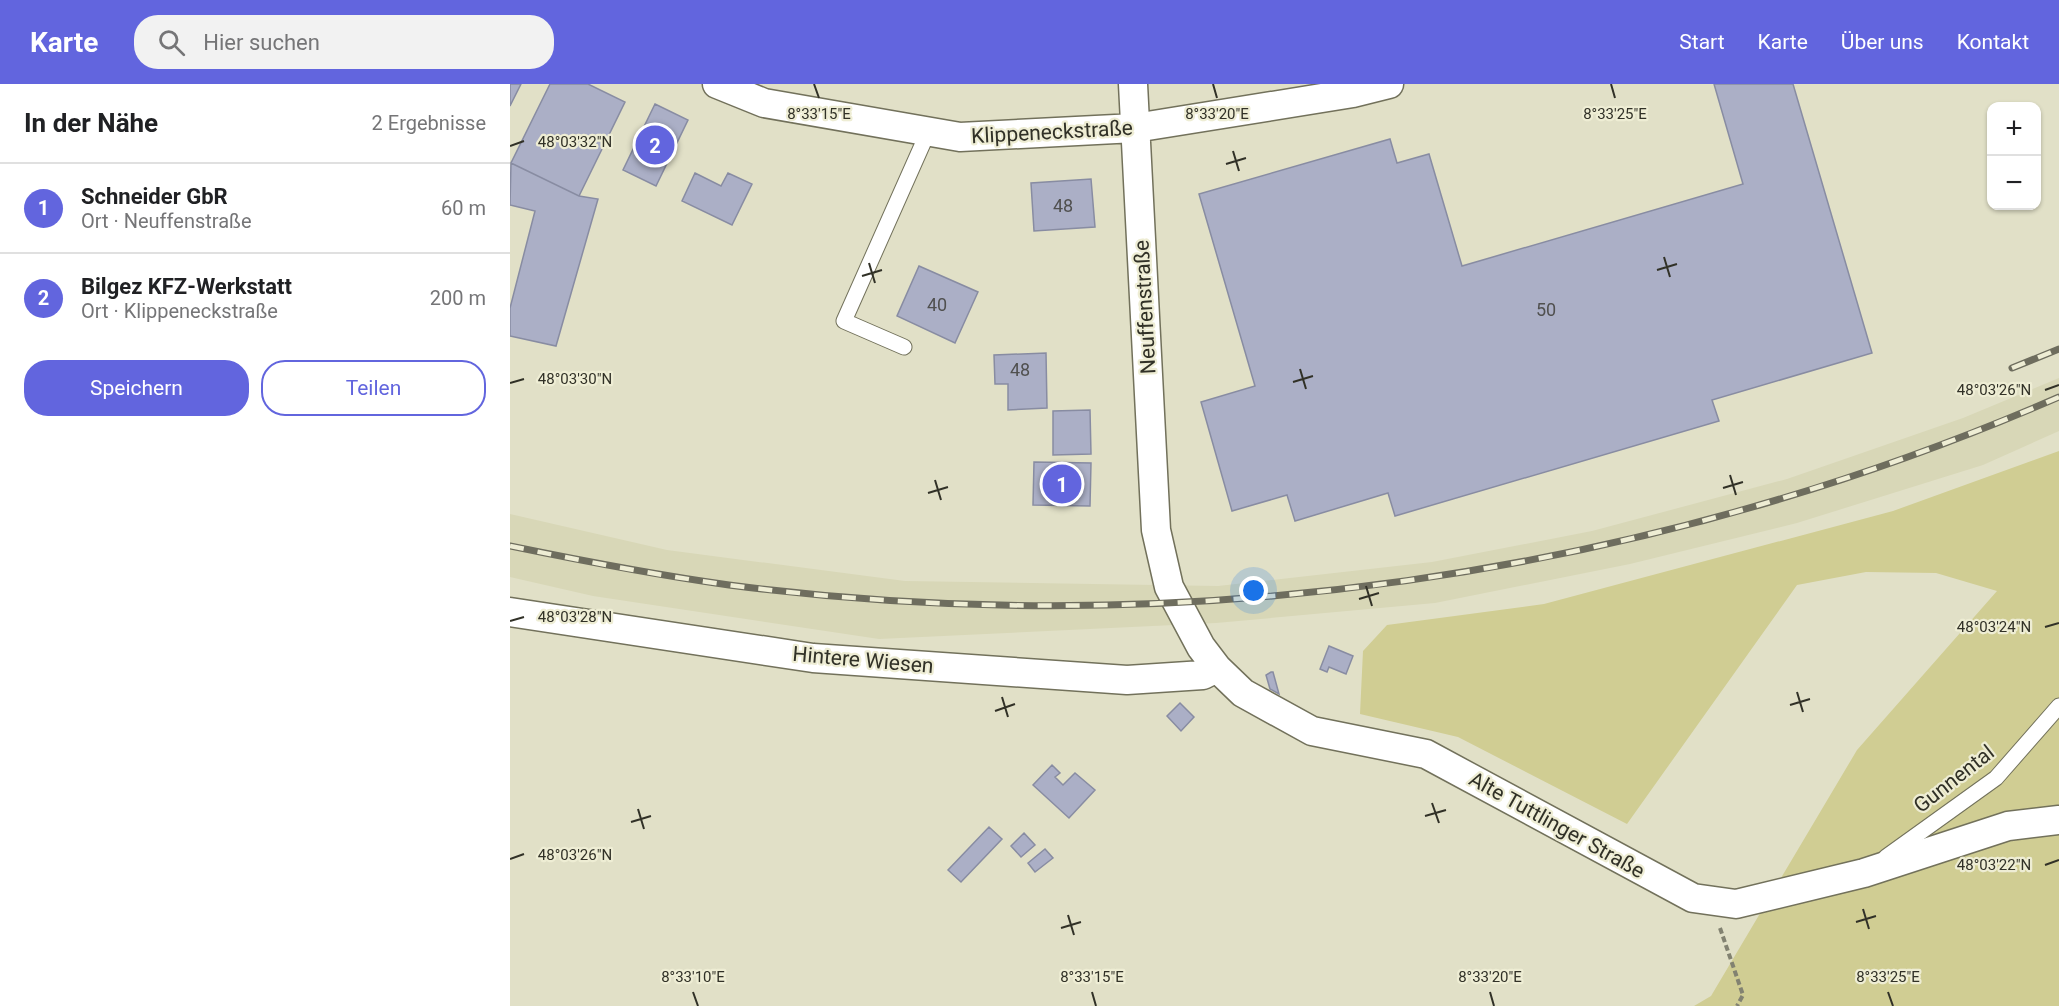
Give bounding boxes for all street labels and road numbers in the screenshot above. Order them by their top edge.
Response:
street label: Klippeneckstraße [971,116,1133,148]
street label: Neuffenstraße [1130,239,1160,375]
street label: Hintere Wiesen [792,642,934,678]
street label: Gunnental [1909,740,1999,818]
street label: Alte Tuttlinger Straße [1465,767,1649,883]

